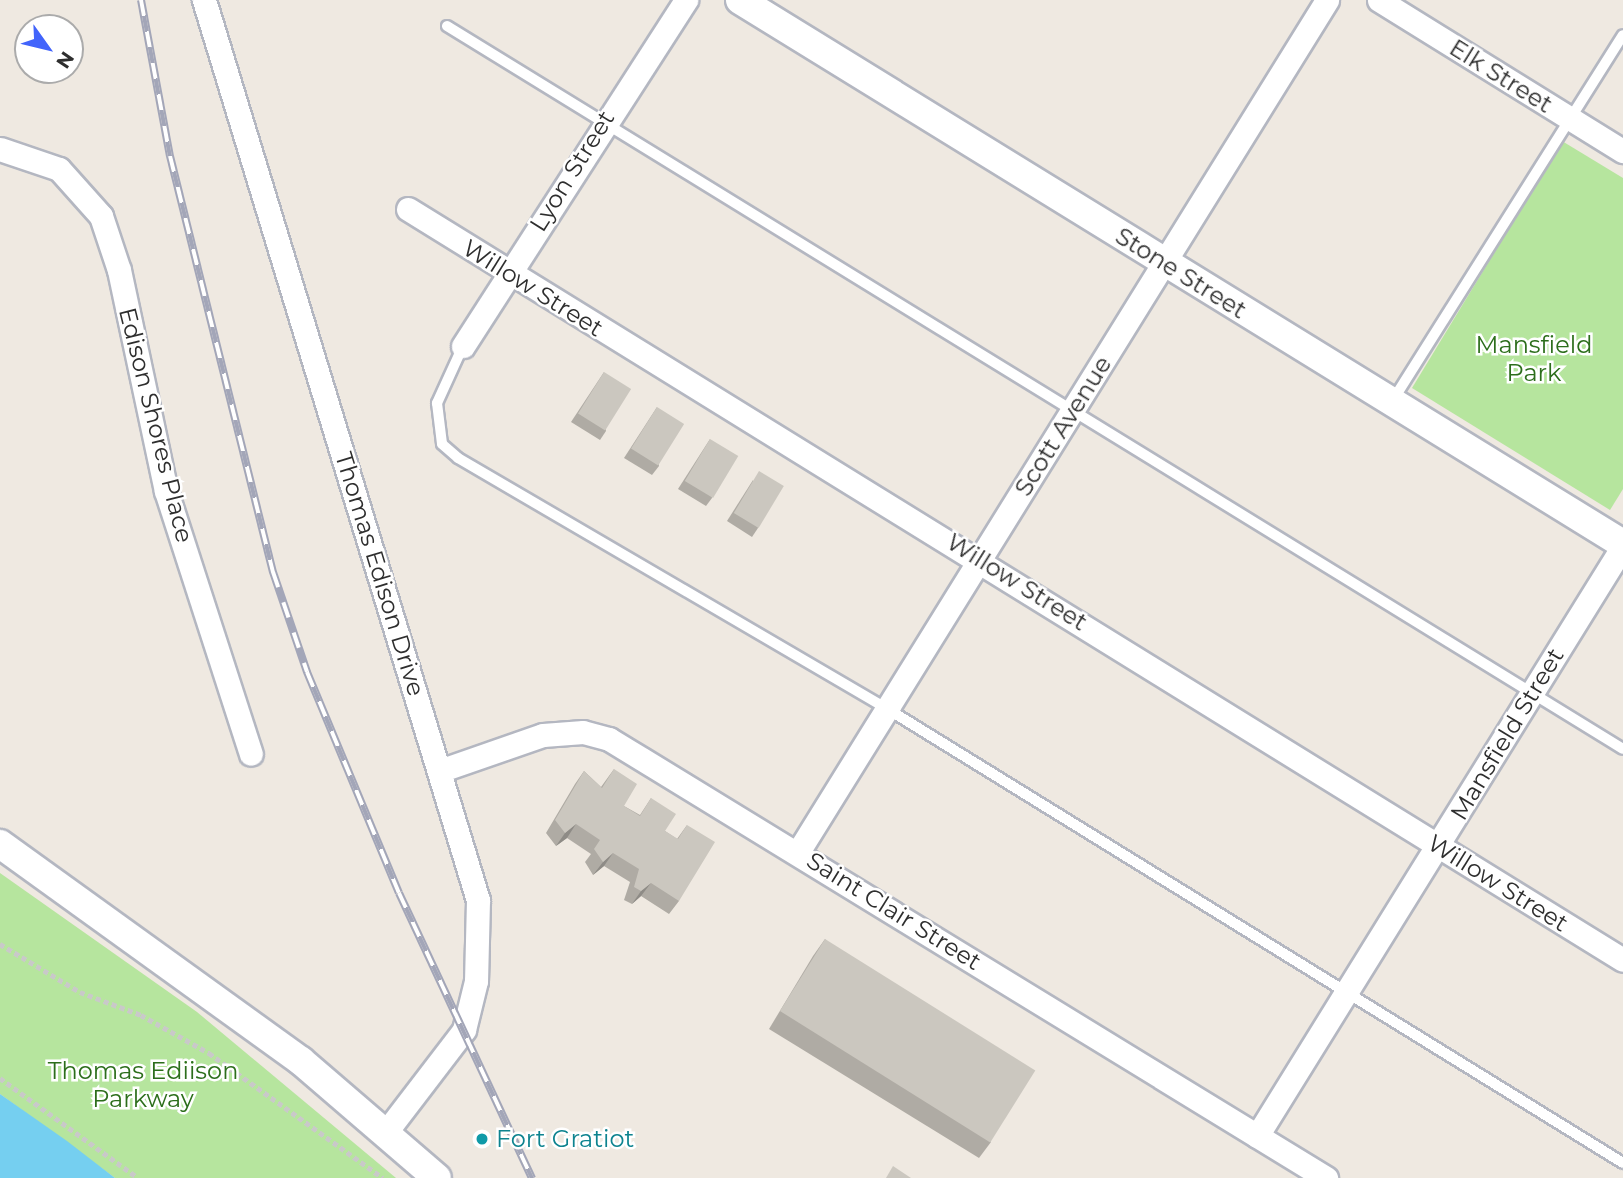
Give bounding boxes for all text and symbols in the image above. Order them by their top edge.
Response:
north arrow [14,14,84,84]
street label: Elk Street [1444,33,1558,119]
text: N [51,47,79,73]
street label: Lyon Street [524,105,620,237]
street label: Stone Street [1110,221,1252,325]
street label: Willow Street [457,233,609,343]
street label: Edison Shores Place [113,304,199,546]
park label: Mansfield Park [1476,331,1592,387]
street label: Scott Avenue [1009,351,1117,501]
street label: Thomas Edison Drive [329,449,431,699]
street label: Willow Street [941,527,1093,637]
street label: Mansfield Street [1444,643,1570,825]
street label: Willow Street [1422,828,1574,938]
street label: Saint Clair Street [801,846,987,976]
park label: Thomas Ediison Parkway [48,1057,238,1113]
place label: Fort Gratiot [496,1125,634,1153]
marker: Fort Gratiot [474,1131,490,1147]

